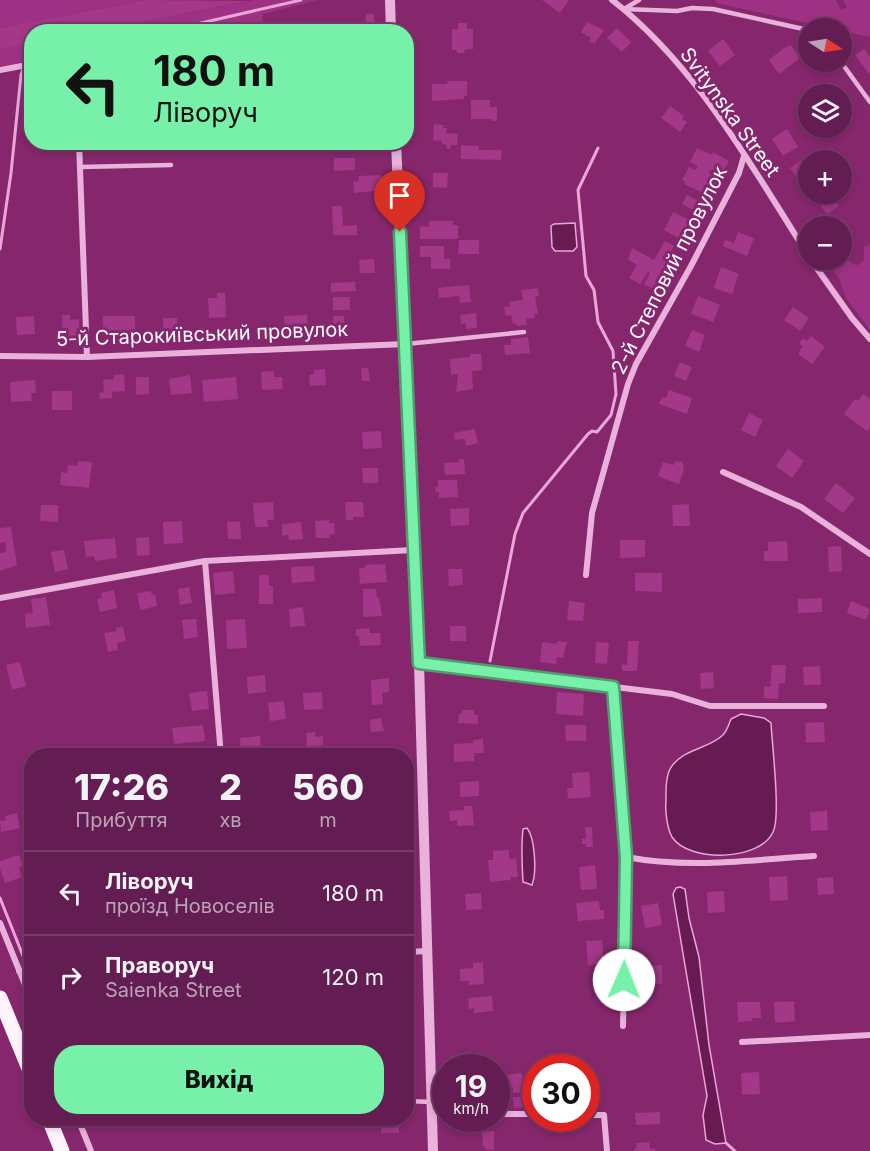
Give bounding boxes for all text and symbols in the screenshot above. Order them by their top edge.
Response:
north arrow [798,18,852,72]
map controls [798,18,852,270]
street label: Svitynska Street [675,43,785,182]
text: 180 m [153,45,275,96]
icon: left [54,48,132,126]
button: layers [798,84,852,138]
text: Ліворуч [153,96,258,129]
button: + [798,150,852,204]
street label: 2-й Степовий провулок [606,162,732,378]
pin [374,170,425,232]
icon: arrive [383,179,416,212]
button: − [798,216,852,270]
street label: 5-й Старокиївський провулок [55,317,349,351]
text: 17:26 [74,765,169,809]
text: 2 [219,765,242,809]
text: 560 [292,765,364,809]
text: Прибуття [75,808,168,832]
text: хв [219,808,242,832]
text: m [319,808,337,832]
text: Ліворуч [105,868,193,894]
icon: left [54,877,87,910]
text: 180 m [322,880,384,906]
text: проїзд Новоселів [105,894,275,918]
position arrow [592,948,656,1012]
text: Праворуч [105,952,214,978]
icon: right [54,961,87,994]
text: 120 m [322,964,384,990]
text: Saienka Street [105,978,242,1002]
button: Вихід [54,1045,384,1114]
speed limit sign: 30 [522,1054,600,1132]
text: 19 [455,1068,487,1104]
text: km/h [453,1099,489,1118]

